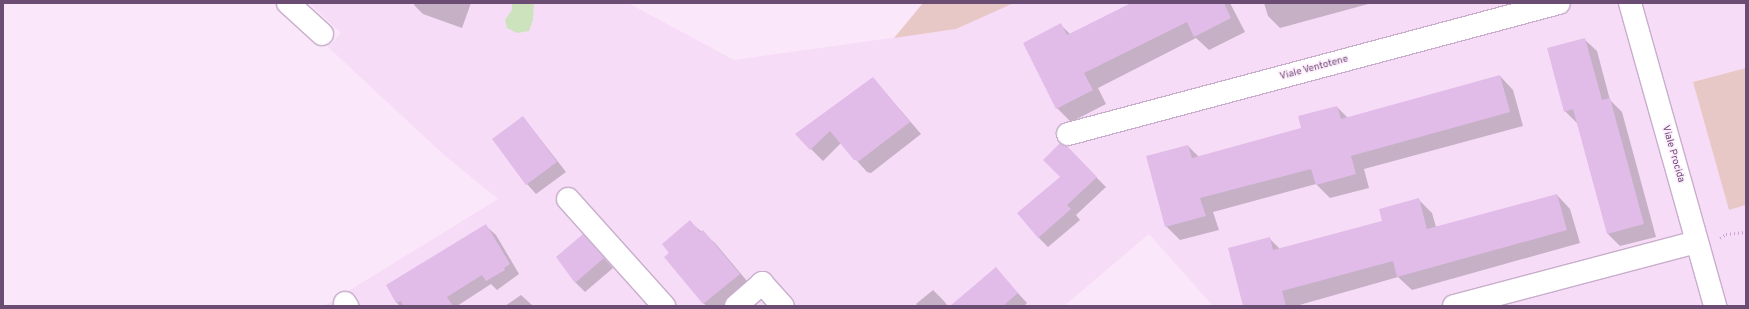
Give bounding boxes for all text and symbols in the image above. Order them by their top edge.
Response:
street label: Viale Ventotene [1278,53,1350,83]
street label: Viale Procida [1659,124,1687,184]

